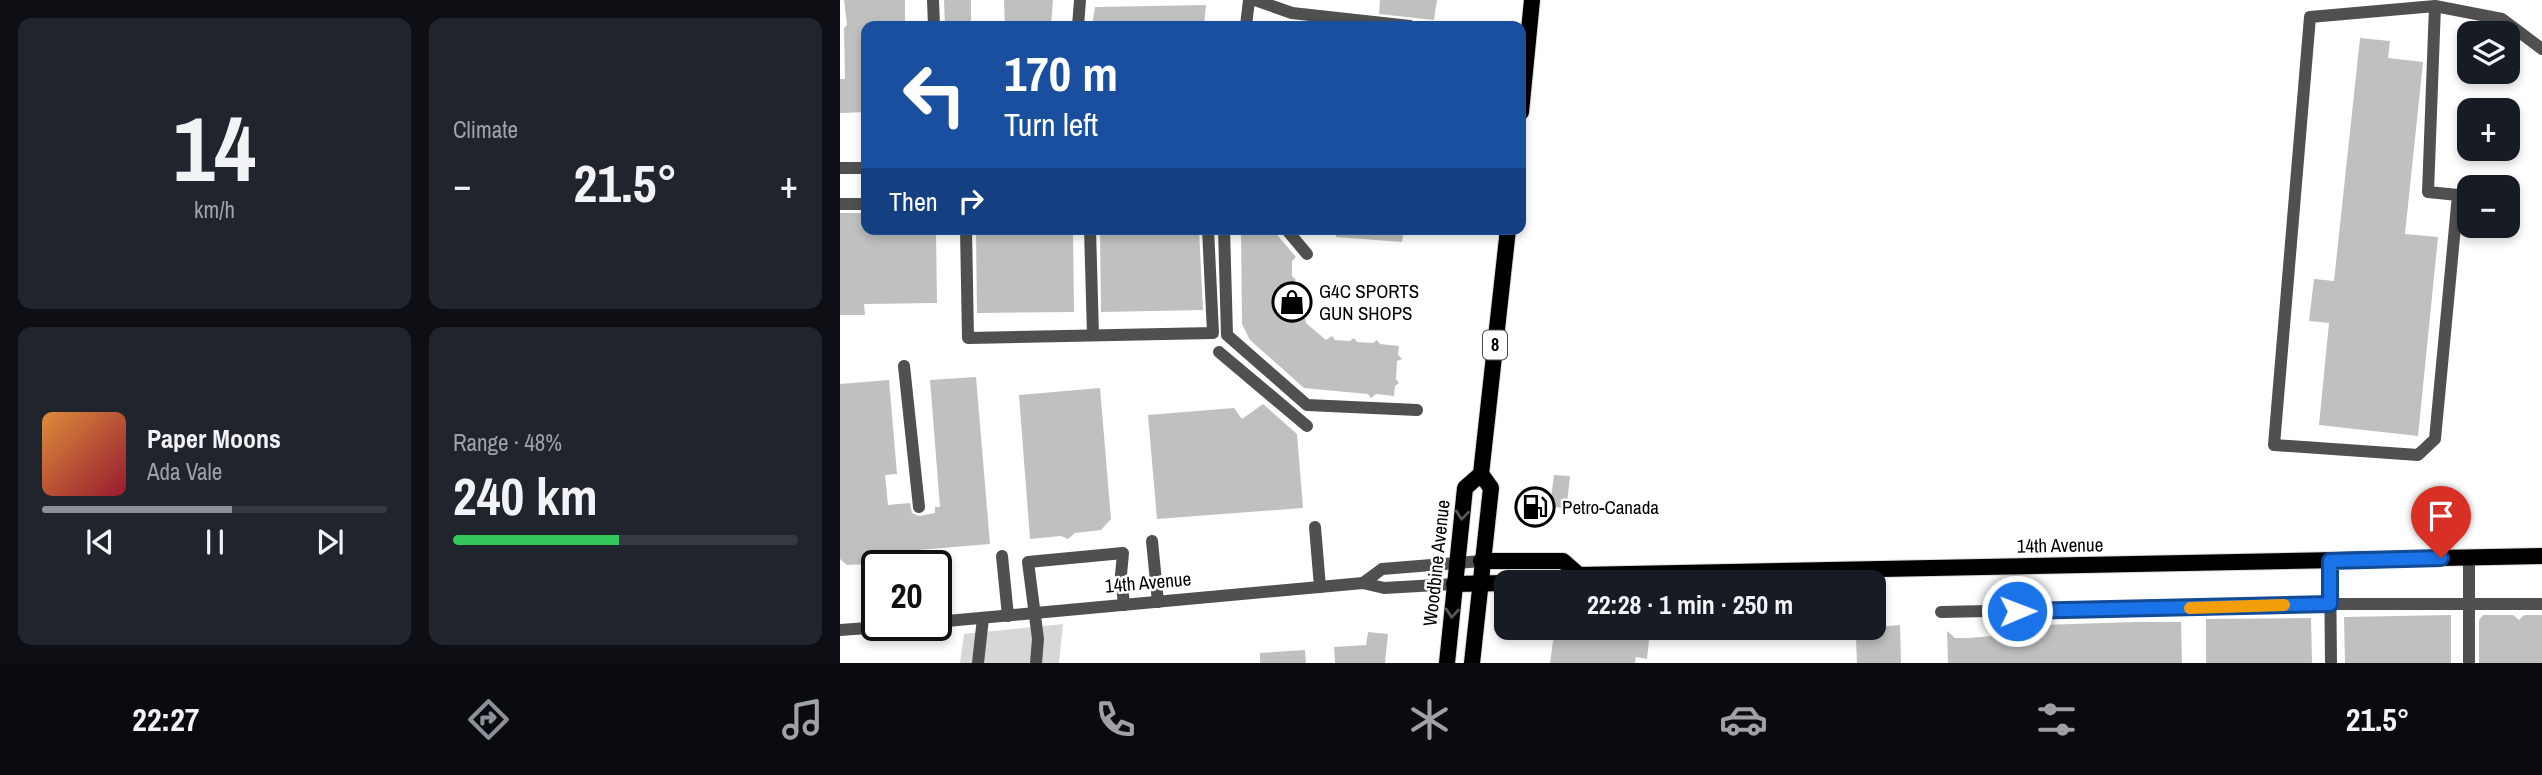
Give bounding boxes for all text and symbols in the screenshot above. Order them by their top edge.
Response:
map controls [2457,21,2520,238]
button: layers [2457,21,2520,84]
text: 170 m [1004,40,1118,106]
icon: left [889,49,980,140]
text: 14 [173,87,256,209]
button: + [2457,98,2520,161]
text: Turn left [1004,103,1098,146]
text: Climate [453,114,518,145]
text: 21.5° [574,148,677,218]
text: − [453,159,471,210]
text: + [780,159,798,210]
button: − [2457,175,2520,238]
icon: right [952,182,990,220]
text: Then [889,184,938,219]
text: km/h [194,194,235,225]
place label: G4C SPORTS GUN SHOPS [1319,278,1419,326]
shop icon: G4C SPORTS GUN SHOPS [1271,281,1313,323]
road number: 8 [1483,330,1507,360]
text: Paper Moons [147,421,281,456]
text: Range · 48% [453,427,562,458]
text: Ada Vale [147,456,222,487]
text: 240 km [453,461,598,531]
fuel station icon: Petro-Canada [1514,486,1556,528]
pin [2411,486,2471,558]
place label: Petro-Canada [1562,494,1659,520]
icon: arrive [2422,497,2460,535]
street label: Woodbine Avenue [1416,499,1456,627]
one-way arrow [1455,509,1470,520]
icon: previous [81,523,119,561]
icon: pause [196,523,234,561]
icon: next [311,523,349,561]
street label: 14th Avenue [2017,531,2103,559]
speed limit sign: 20 [861,550,952,641]
street label: 14th Avenue [1104,565,1192,599]
position arrow [1980,574,2054,648]
text: 22:28 · 1 min · 250 m [1587,587,1793,622]
one-way arrow [1444,607,1459,619]
icon: directions [464,695,513,744]
icon: music [778,695,827,744]
icon: phone [1091,695,1140,744]
icon: climate [1405,695,1454,744]
icon: car [1719,695,1768,744]
icon: filters [2032,695,2081,744]
text: 22:27 [132,698,199,741]
text: 21.5° [2346,698,2410,741]

